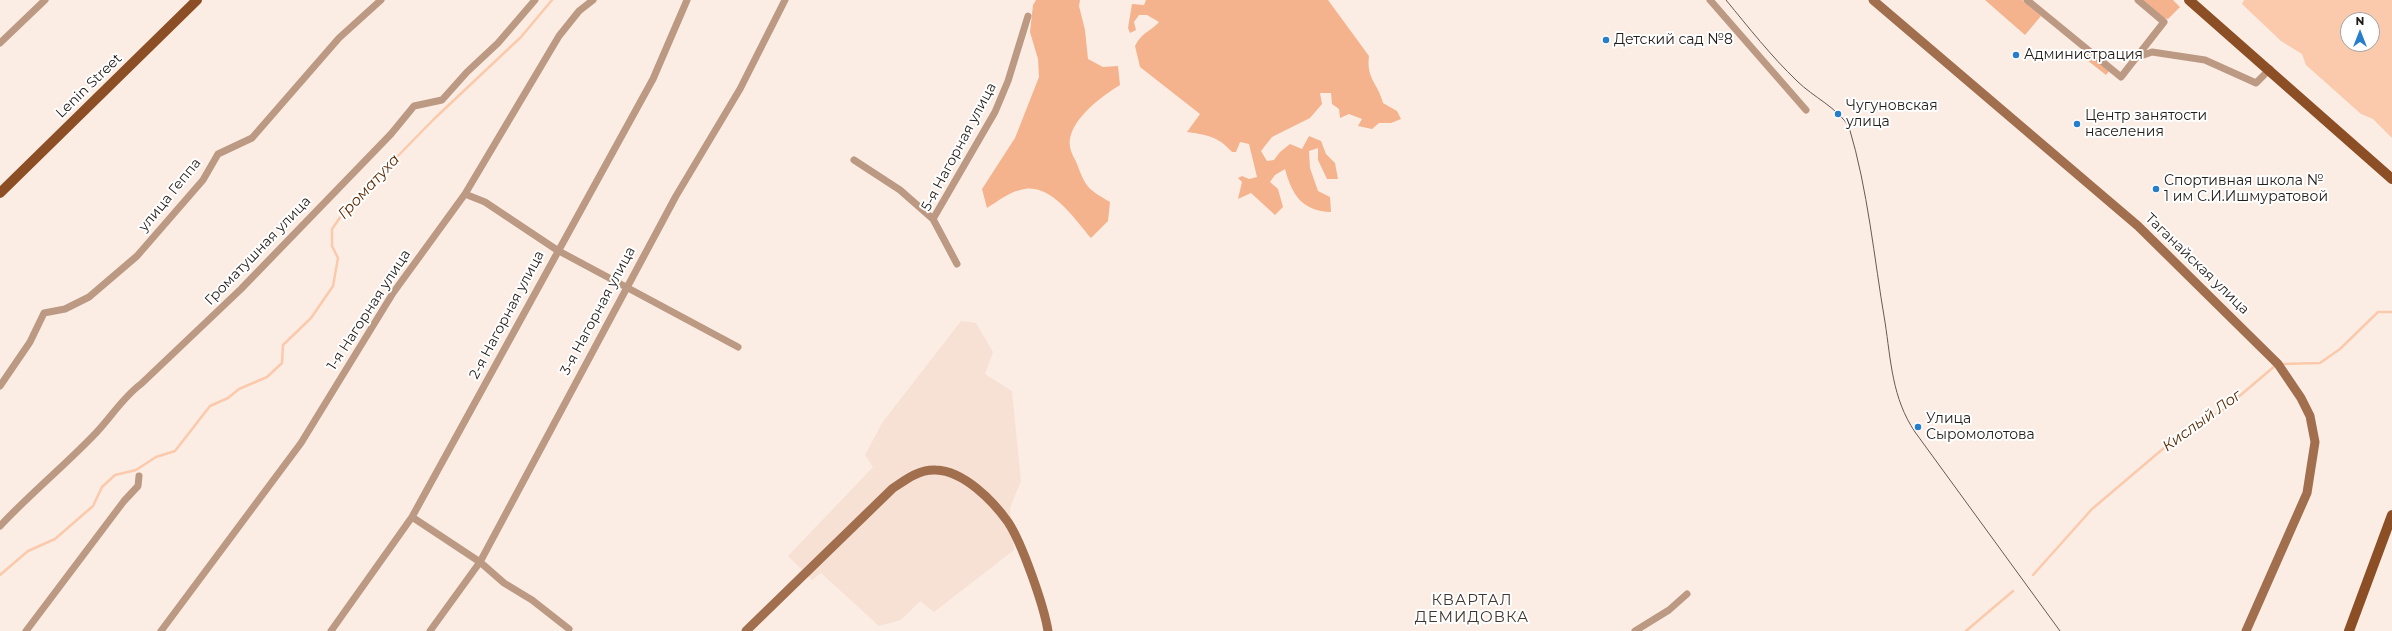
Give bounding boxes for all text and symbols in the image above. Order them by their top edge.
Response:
north arrow [2340,12,2380,52]
text: N [2356,14,2364,28]
place label: Детский сад №8 [1614,32,1733,48]
marker: Детский сад №8 [1601,35,1611,45]
place label: Администрация [2024,47,2143,63]
street label: Lenin Street [52,50,126,122]
marker: Администрация [2011,50,2021,60]
street label: 5-я Нагорная улица [918,80,1000,214]
place label: Чугуновская улица [1846,98,1938,130]
place label: Центр занятости населения [2085,108,2207,140]
marker: Чугуновская улица [1833,109,1843,119]
marker: Центр занятости населения [2072,119,2082,129]
water label: Громатуха [334,151,404,223]
street label: улица Геппа [135,155,205,235]
place label: Спортивная школа № 1 им С.И.Ишмуратовой [2164,173,2328,206]
marker: Спортивная школа № 1 им С.И.Ишмуратовой [2151,184,2161,194]
street label: Громатушная улица [202,193,314,309]
street label: Таганайская улица [2142,210,2252,318]
street label: 3-я Нагорная улица [557,244,639,378]
street label: 1-я Нагорная улица [324,247,414,373]
street label: 2-я Нагорная улица [466,248,548,382]
water label: Кислый Лог [2159,386,2245,456]
place label: Улица Сыромолотова [1926,411,2035,444]
marker: Улица Сыромолотова [1913,422,1923,432]
district label: КВАРТАЛ ДЕМИДОВКА [1415,592,1529,627]

